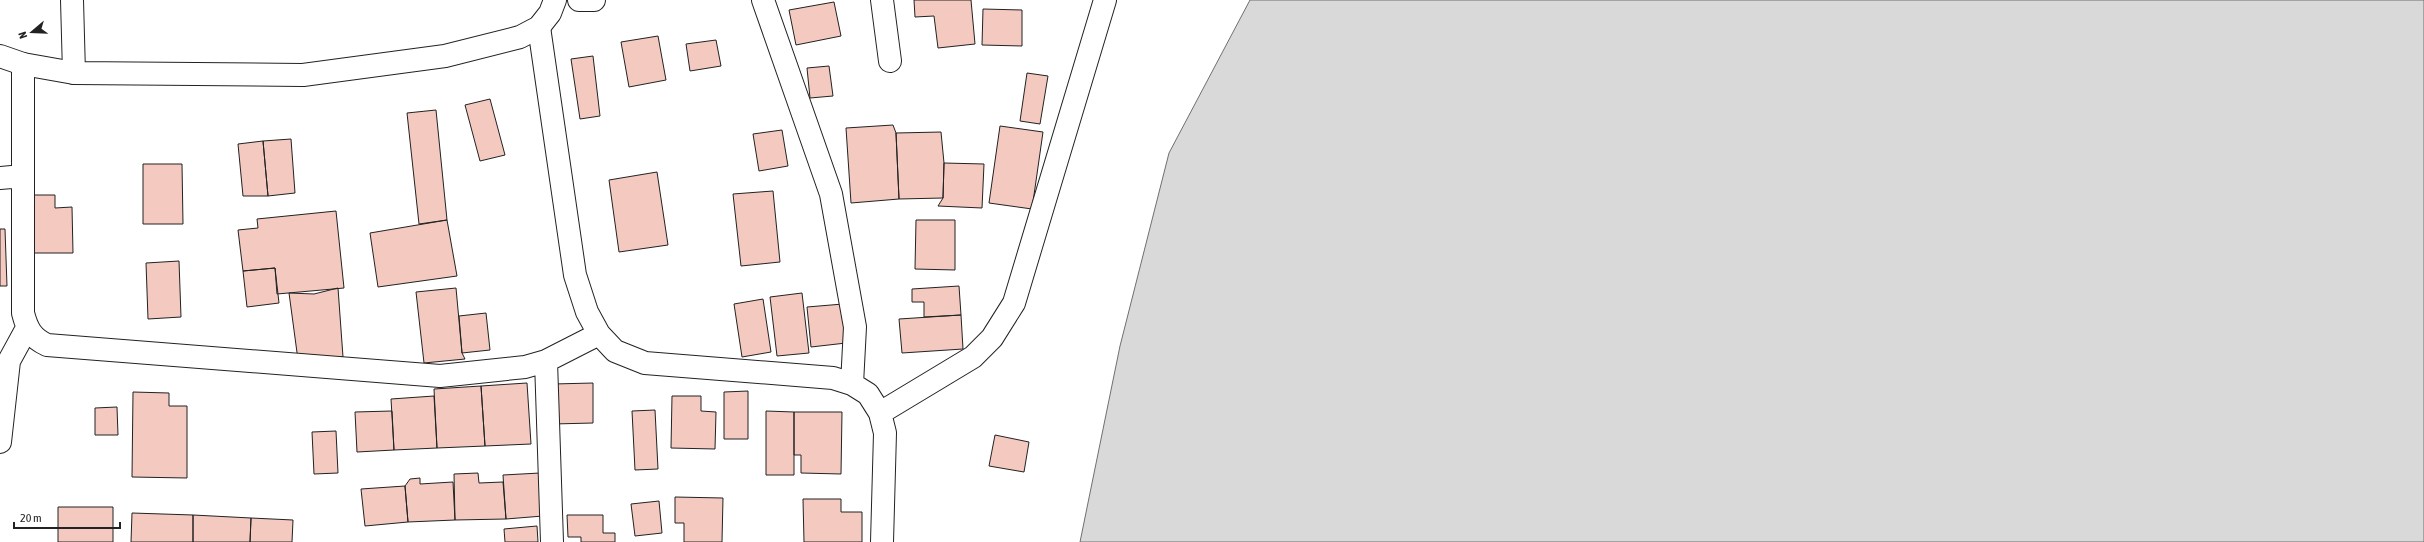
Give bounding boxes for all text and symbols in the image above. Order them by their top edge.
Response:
north arrow [12,12,52,52]
text: N [16,30,29,40]
scale bar [14,504,120,530]
text: 20 m [20,511,42,525]

